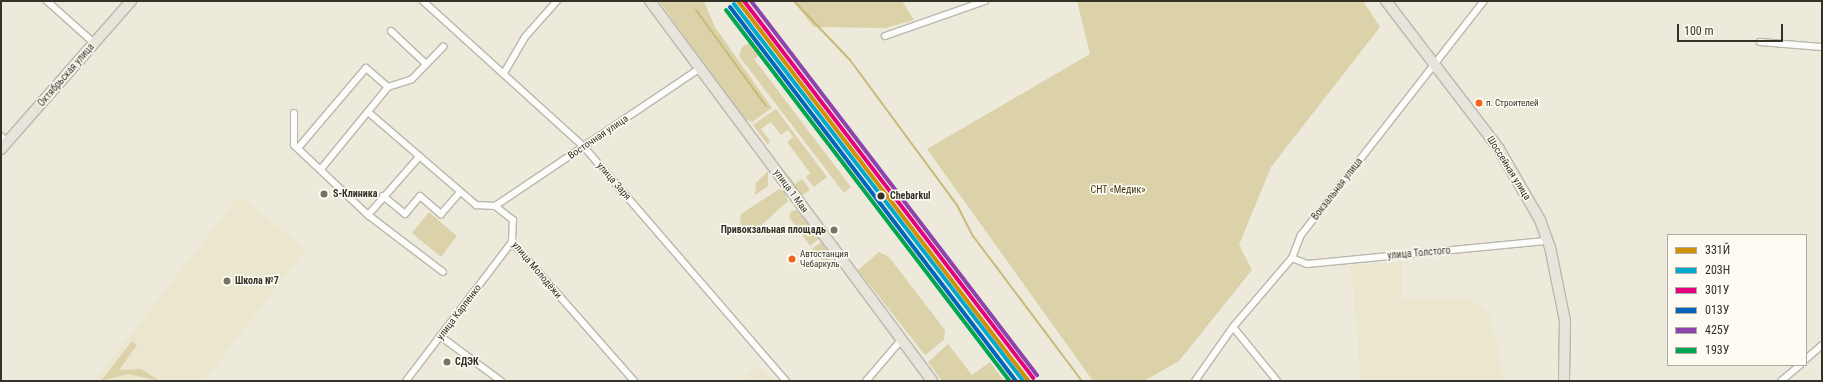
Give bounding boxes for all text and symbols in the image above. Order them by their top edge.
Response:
scale bar [1679,16,1785,42]
text: 100 m [1684,24,1714,38]
street label: Октябрьская улица [35,41,97,109]
marker: п. Строителей [1474,98,1484,108]
place label: п. Строителей [1486,98,1539,108]
street label: Восточная улица [566,112,630,162]
street label: Шоссейная улица [1484,134,1534,202]
street label: Вокзальная улица [1309,156,1365,222]
street label: улица Заря [594,160,634,202]
street label: улица 1 Мая [771,167,811,215]
park label: СНТ «Медик» [1090,184,1146,196]
marker: S-Клиника [318,188,330,200]
place label: S-Клиника [333,188,377,200]
marker: Chebarkul [875,190,887,202]
place label: Chebarkul [890,190,931,202]
place label: Привокзальная площадь [721,224,826,236]
marker: Привокзальная площадь [829,225,839,235]
legend [1667,234,1807,366]
street label: улица Молодёжи [510,239,564,301]
text: 331Й [1705,243,1730,257]
street label: улица Толстого [1387,244,1451,262]
place label: Автостанция Чебаркуль [800,249,848,270]
marker: Автостанция Чебаркуль [787,254,797,264]
text: 203Н [1705,263,1730,277]
place label: Школа №7 [235,275,279,287]
marker: Школа №7 [222,276,232,286]
street label: улица Карпенко [434,282,484,342]
text: 301У [1705,283,1729,297]
text: 013У [1705,303,1729,317]
text: 425У [1705,323,1729,337]
text: 193У [1705,343,1729,357]
place label: СДЭК [455,356,479,368]
marker: СДЭК [442,357,452,367]

